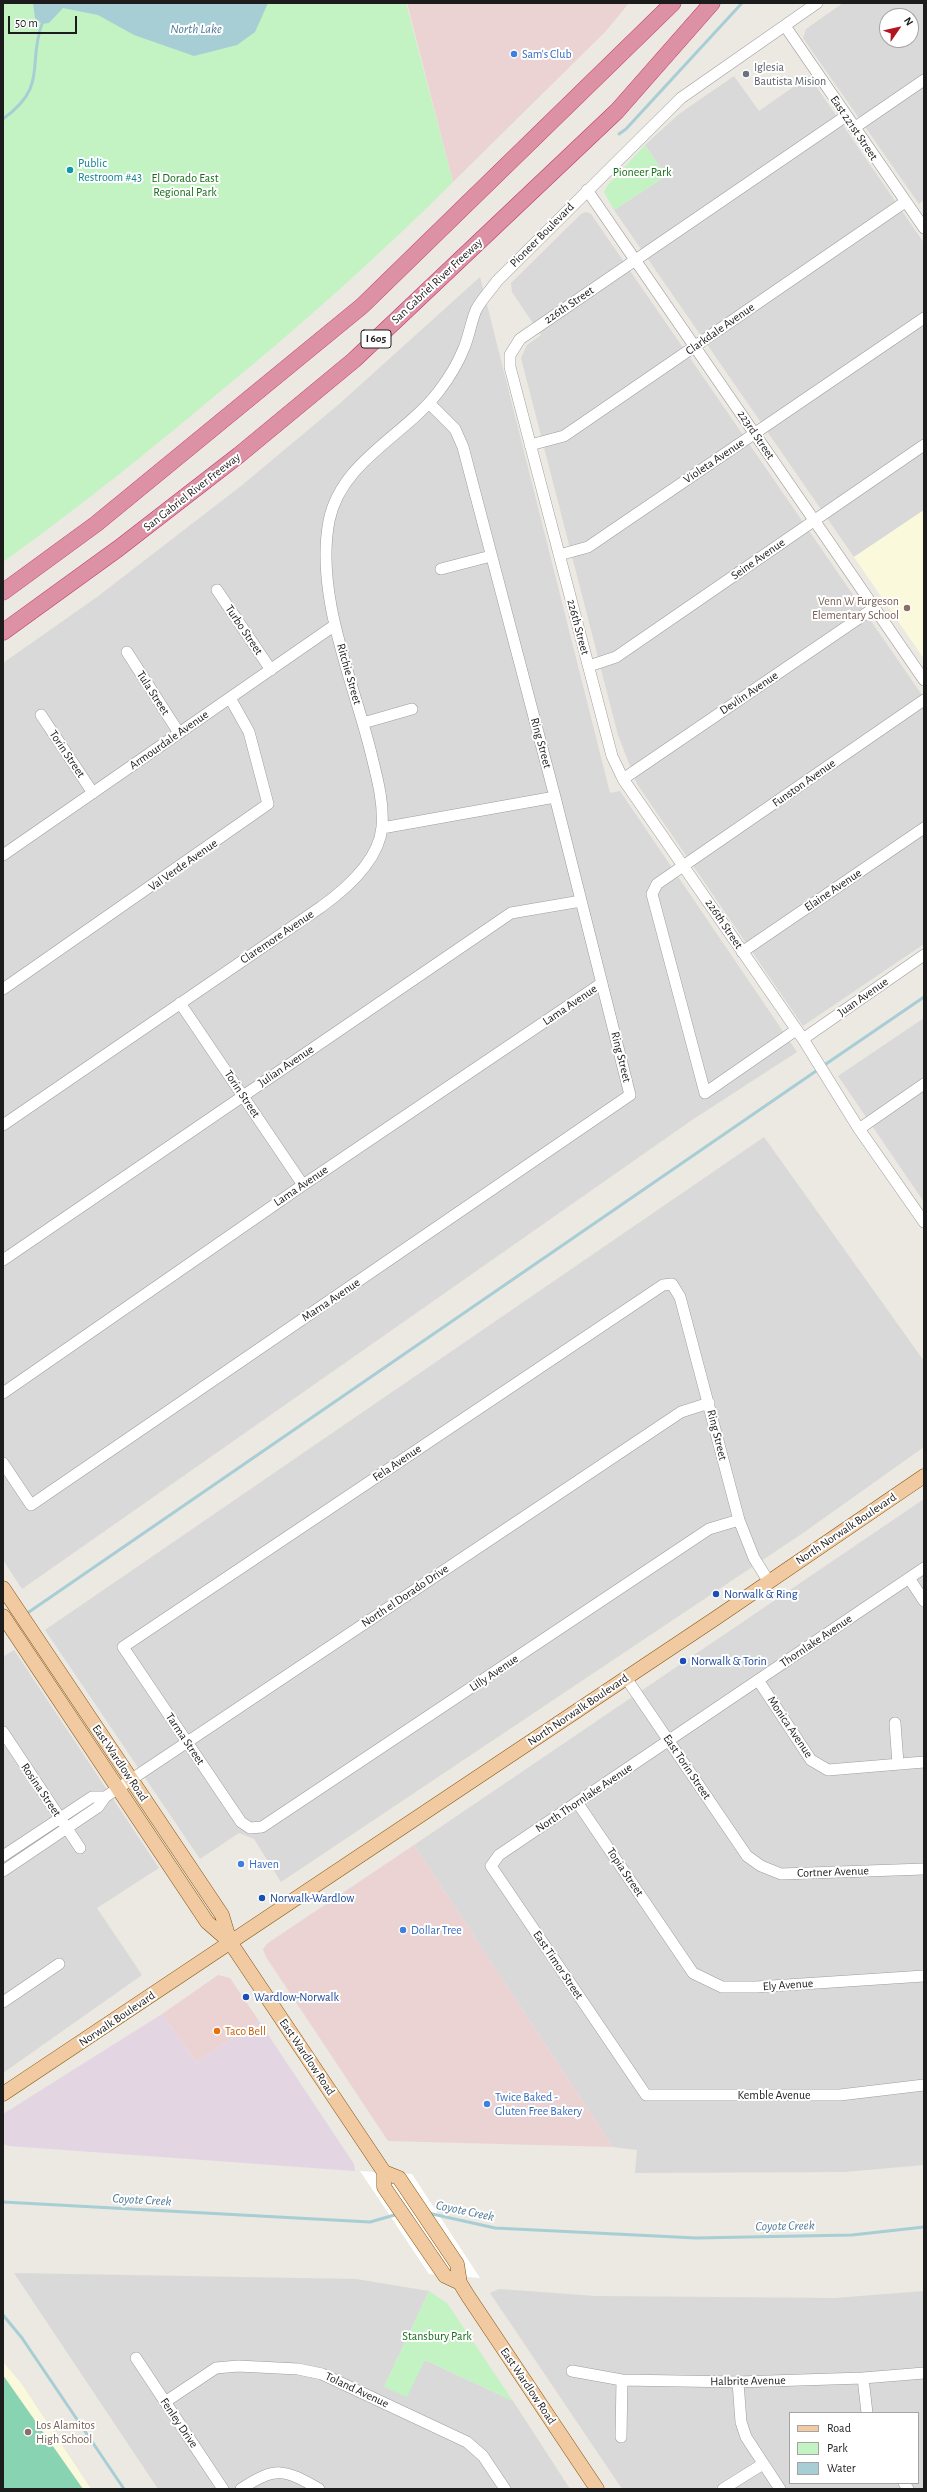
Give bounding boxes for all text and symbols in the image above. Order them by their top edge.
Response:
scale bar [10,8,79,34]
north arrow [879,8,919,48]
text: N [902,15,915,28]
text: 50 m [15,17,38,29]
water label: North Lake [170,21,222,37]
place label: Sam's Club [522,47,572,61]
marker: Sam's Club [509,49,519,59]
place label: Iglesia Bautista Mision [754,60,826,88]
marker: Iglesia Bautista Mision [741,69,751,79]
street label: East 221st Street [827,93,881,163]
place label: Public Restroom #43 [78,156,142,184]
marker: Public Restroom #43 [65,165,75,175]
park label: Pioneer Park [613,165,671,179]
park label: El Dorado East Regional Park [152,171,218,199]
street label: Pioneer Boulevard [507,200,577,270]
street label: San Gabriel River Freeway [389,235,485,327]
street label: 226th Street [541,283,597,327]
street label: Clarkdale Avenue [683,300,757,358]
road number: I 605 [361,330,391,348]
street label: 223rd Street [734,408,778,462]
street label: Violeta Avenue [681,435,747,487]
street label: San Gabriel River Freeway [141,450,243,534]
street label: Seine Avenue [728,535,788,583]
place label: Venn W Furgeson Elementary School [812,594,899,622]
street label: 226th Street [564,598,592,656]
street label: Turbo Street [222,602,266,658]
marker: Venn W Furgeson Elementary School [902,603,912,613]
street label: Ritchie Street [333,642,365,706]
street label: Tula Street [133,668,173,718]
street label: Devlin Avenue [717,668,781,718]
street label: Armourdale Avenue [127,707,211,773]
street label: Ring Street [527,716,555,770]
street label: Torin Street [46,728,88,780]
street label: Funston Avenue [770,756,838,810]
street label: Val Verde Avenue [146,836,220,894]
street label: Elaine Avenue [802,866,864,914]
street label: 226th Street [702,896,746,952]
street label: Claremore Avenue [237,907,317,967]
street label: Juan Avenue [835,974,891,1020]
street label: Lama Avenue [540,982,600,1028]
street label: Ring Street [608,1030,634,1084]
street label: Julian Avenue [255,1042,317,1090]
street label: Torin Street [221,1068,263,1120]
street label: Lama Avenue [271,1163,331,1209]
street label: Marna Avenue [299,1275,363,1325]
street label: Ring Street [704,1408,730,1462]
street label: Fela Avenue [370,1441,424,1485]
street label: North Norwalk Boulevard [793,1490,899,1568]
street label: North el Dorado Drive [359,1562,451,1630]
place label: Norwalk & Ring [724,1587,798,1601]
marker: Norwalk & Ring [711,1589,721,1599]
street label: Thornlake Avenue [777,1612,855,1670]
street label: Lilly Avenue [467,1651,521,1695]
place label: Norwalk & Torin [691,1654,767,1668]
marker: Norwalk & Torin [678,1656,688,1666]
street label: North Norwalk Boulevard [525,1671,631,1749]
street label: Monica Avenue [764,1694,816,1760]
street label: Tarma Street [162,1710,208,1768]
street label: East Wardlow Road [89,1722,151,1804]
street label: East Torin Street [660,1732,714,1802]
street label: North Thornlake Avenue [533,1760,635,1836]
street label: Rosina Street [18,1761,64,1819]
street label: Topia Street [603,1845,647,1899]
place label: Haven [249,1857,279,1871]
marker: Haven [236,1859,246,1869]
street label: Cortner Avenue [797,1864,869,1880]
place label: Norwalk-Wardlow [270,1891,354,1905]
marker: Norwalk-Wardlow [257,1893,267,1903]
place label: Dollar Tree [411,1923,462,1937]
marker: Dollar Tree [398,1925,408,1935]
street label: East Timor Street [530,1928,586,2002]
street label: Ely Avenue [762,1976,814,1994]
street label: Norwalk Boulevard [76,1988,158,2050]
place label: Wardlow-Norwalk [254,1990,339,2004]
marker: Wardlow-Norwalk [241,1992,251,2002]
street label: East Wardlow Road [276,2016,338,2098]
place label: Taco Bell [225,2024,266,2038]
marker: Taco Bell [212,2026,222,2036]
street label: Kemble Avenue [737,2088,811,2102]
place label: Twice Baked - Gluten Free Bakery [495,2090,582,2118]
marker: Twice Baked - Gluten Free Bakery [482,2099,492,2109]
water label: Coyote Creek [112,2191,172,2209]
water label: Coyote Creek [434,2197,496,2225]
water label: Coyote Creek [755,2218,815,2234]
park label: Stansbury Park [402,2329,472,2343]
street label: East Wardlow Road [497,2345,559,2427]
street label: Toland Avenue [323,2369,391,2411]
street label: Halbrite Avenue [710,2373,786,2389]
street label: Fenley Drive [157,2395,201,2451]
legend [789,2412,919,2484]
place label: Los Alamitos High School [36,2418,95,2446]
text: Road [827,2422,851,2434]
marker: Los Alamitos High School [23,2427,33,2437]
text: Park [827,2442,848,2454]
text: Water [827,2462,856,2474]

